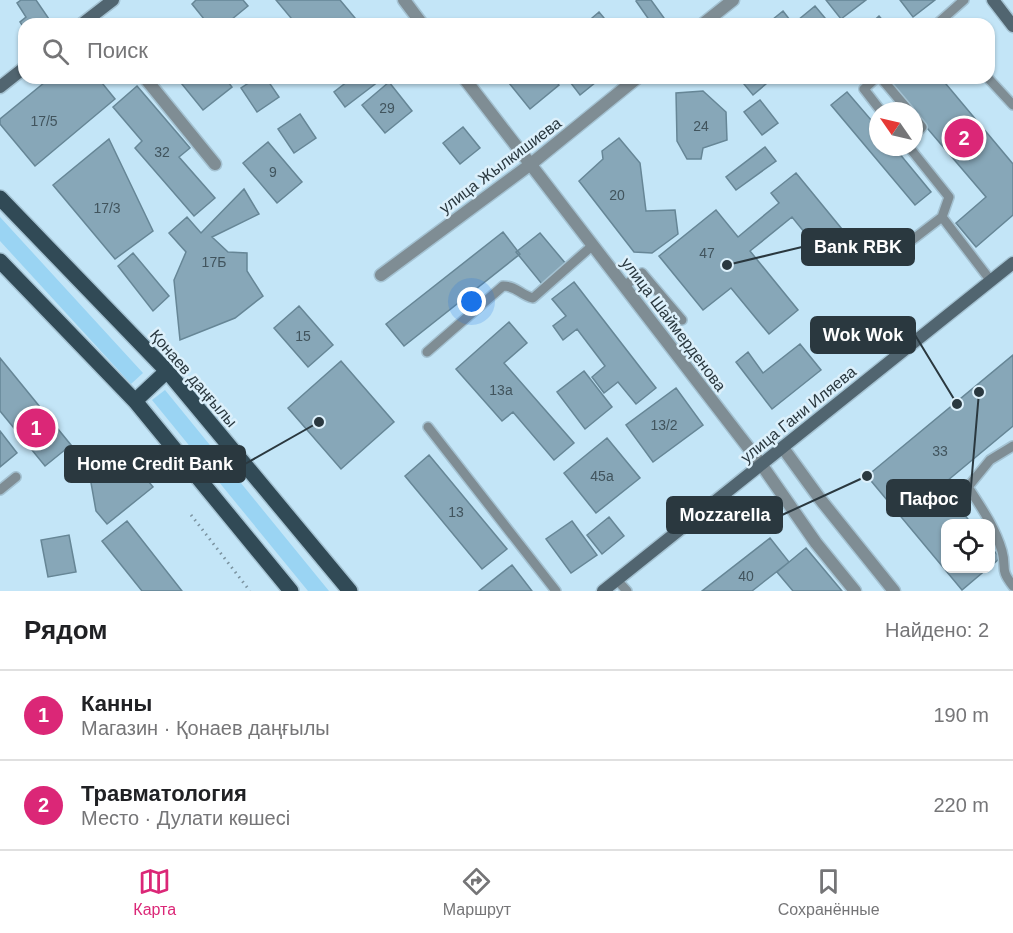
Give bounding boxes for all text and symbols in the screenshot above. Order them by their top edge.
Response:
search box [18,18,995,84]
icon: search [39,35,72,68]
text: Поиск [87,38,148,63]
house number: 29 [379,100,395,116]
north arrow [869,102,923,156]
house number: 17/5 [30,113,58,129]
street label: улица Жылкишиева [436,114,565,217]
pin: 2 [944,116,984,160]
house number: 24 [693,118,709,134]
house number: 32 [154,144,170,160]
house number: 9 [269,164,277,180]
house number: 20 [609,187,625,203]
house number: 17/3 [93,200,121,216]
callout: Bank RBK [802,229,914,265]
text: Bank RBK [814,237,902,257]
house number: 47 [699,245,715,261]
house number: 17Б [202,254,226,270]
street label: улица Шаймерденова [618,254,729,394]
your location [457,287,486,316]
callout: Wok Wok [811,317,915,353]
text: Wok Wok [823,325,904,345]
street label: Қонаев даңғылы [147,326,240,430]
house number: 15 [295,328,311,344]
street label: улица Гани Иляева [737,363,859,466]
house number: 13а [489,382,513,398]
pin: 1 [16,406,56,450]
house number: 13/2 [650,417,678,433]
house number: 33 [932,443,948,459]
callout: Home Credit Bank [65,446,245,482]
text: Home Credit Bank [77,454,234,474]
house number: 45а [590,468,614,484]
callout: Пафос [887,480,970,516]
text: Пафос [899,489,959,509]
callout: Mozzarella [667,497,782,533]
house number: 13 [448,504,464,520]
text: Mozzarella [679,505,772,525]
map controls [941,519,995,573]
button: locate [941,519,995,573]
house number: 40 [738,568,754,584]
text: Рядом [24,615,107,645]
text: Найдено: 2 [885,619,989,641]
text: Канны [81,691,152,716]
text: 1 [38,704,49,726]
text: 190 m [933,704,989,726]
text: Магазин · Қонаев даңғылы [81,717,330,739]
text: Травматология [81,781,247,806]
text: 2 [38,794,49,816]
text: 220 m [933,794,989,816]
text: Место · Дулати көшесі [81,807,290,829]
tab: Карта [133,865,176,919]
tab: Маршрут [443,865,511,919]
tab: Сохранённые [778,865,880,919]

